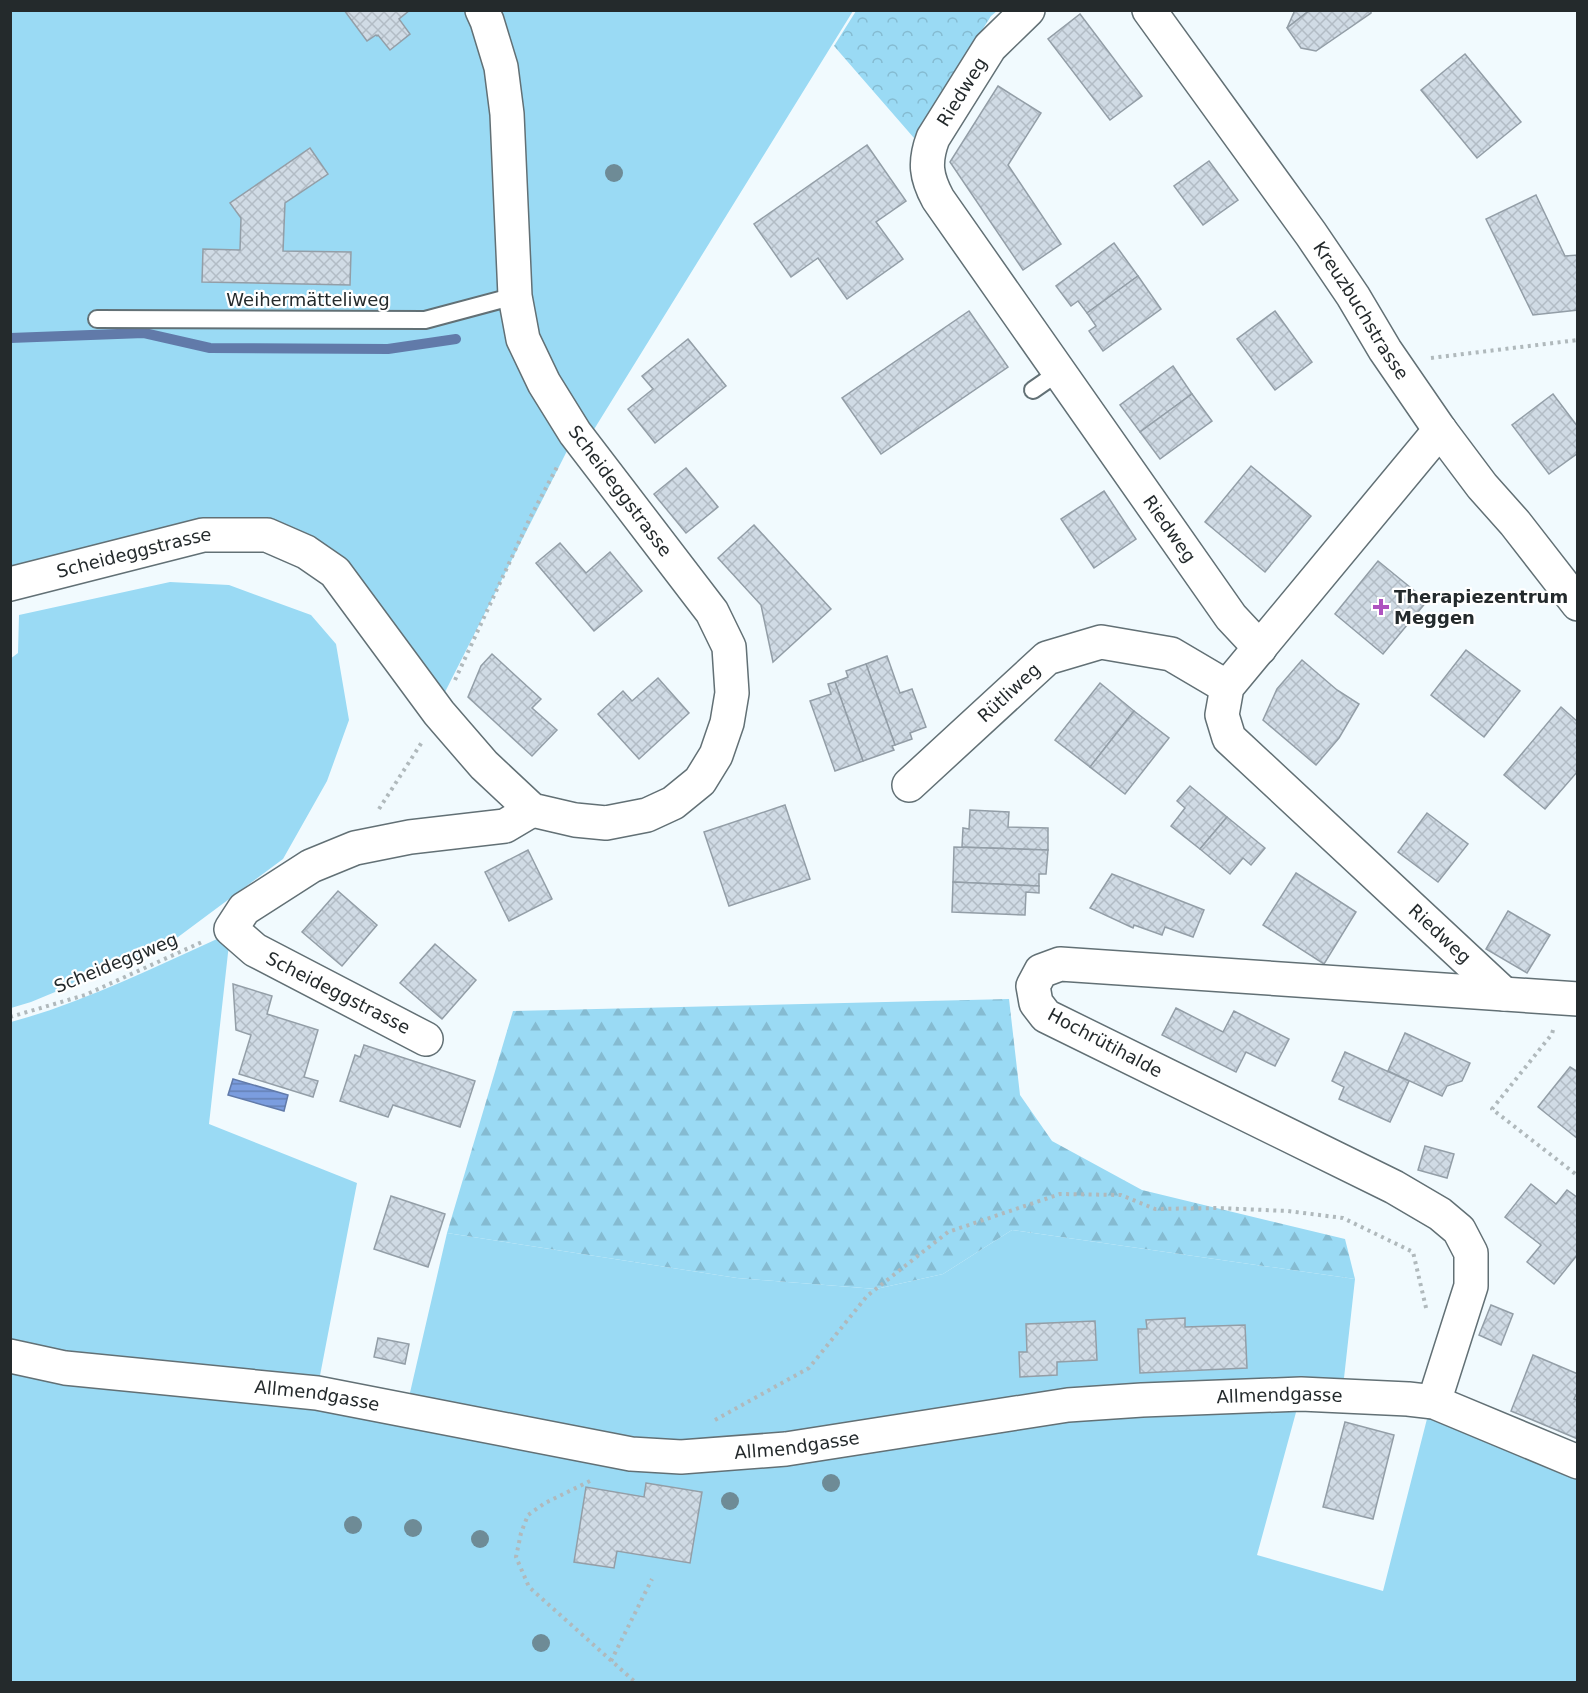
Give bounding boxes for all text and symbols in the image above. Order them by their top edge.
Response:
street label: Riedweg [932,53,991,130]
street label: Kreuzbuchstrasse [1309,238,1413,383]
street label: Weihermätteliweg [226,289,390,310]
street label: Scheideggstrasse [564,421,677,560]
street label: Riedweg [1139,491,1200,566]
street label: Scheideggstrasse [54,524,211,582]
place label: Therapiezentrum Meggen [1394,586,1568,628]
marker: Therapiezentrum Meggen [1372,598,1390,616]
street label: Rütliweg [973,659,1044,726]
street label: Riedweg [1404,900,1475,968]
street label: Scheideggweg [51,928,181,997]
street label: Scheideggstrasse [263,947,414,1038]
street label: Hochrütihalde [1044,1004,1166,1082]
street label: Allmendgasse [254,1376,381,1415]
street label: Allmendgasse [1216,1383,1343,1407]
street label: Allmendgasse [733,1427,861,1463]

